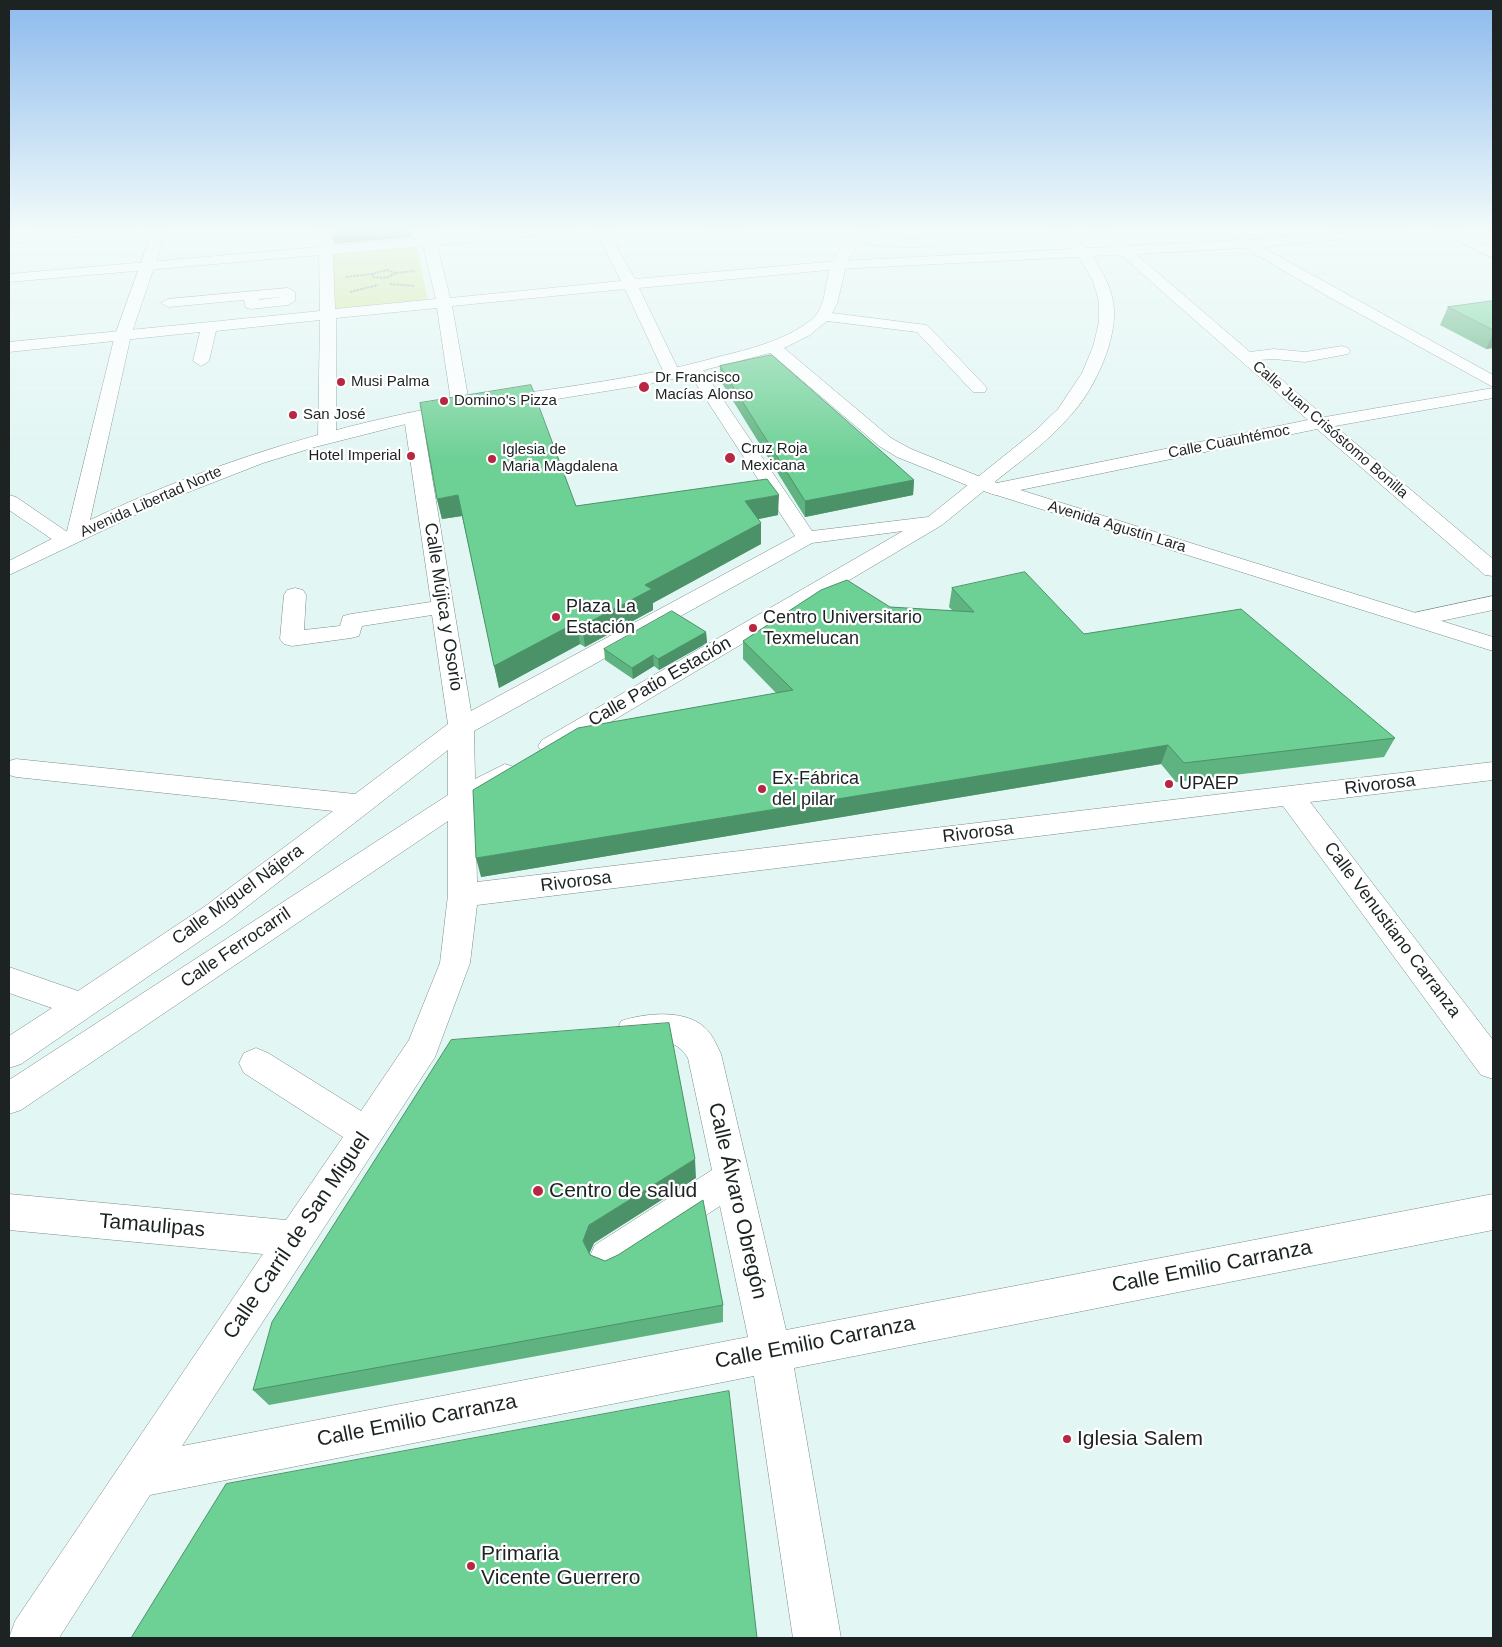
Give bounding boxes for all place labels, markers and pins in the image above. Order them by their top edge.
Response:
place label: Dr Francisco Macías Alonso [655,369,753,404]
place label: Musi Palma [351,373,429,391]
marker: Musi Palma [335,376,347,388]
marker: Dr Francisco Macías Alonso [637,380,651,394]
place label: Domino's Pizza [454,392,557,410]
marker: Domino's Pizza [438,395,450,407]
place label: San José [303,406,366,424]
marker: San José [287,409,299,421]
place label: Cruz Roja Mexicana [741,440,808,475]
place label: Iglesia de Maria Magdalena [502,441,618,476]
place label: Hotel Imperial [308,447,401,465]
marker: Hotel Imperial [405,450,417,462]
marker: Cruz Roja Mexicana [723,451,737,465]
marker: Iglesia de Maria Magdalena [486,453,498,465]
place label: Plaza La Estación [566,596,636,638]
place label: Centro Universitario Texmelucan [763,607,922,650]
marker: Plaza La Estación [550,611,562,623]
marker: Centro Universitario Texmelucan [747,622,759,634]
place label: Ex-Fábrica del pilar [772,768,859,811]
place label: UPAEP [1179,773,1239,795]
marker: UPAEP [1163,778,1175,790]
marker: Ex-Fábrica del pilar [756,783,768,795]
place label: Centro de salud [549,1178,697,1204]
marker: Centro de salud [531,1184,545,1198]
place label: Iglesia Salem [1077,1426,1203,1452]
marker: Iglesia Salem [1061,1433,1073,1445]
place label: Primaria Vicente Guerrero [481,1541,641,1591]
marker: Primaria Vicente Guerrero [465,1560,477,1572]

